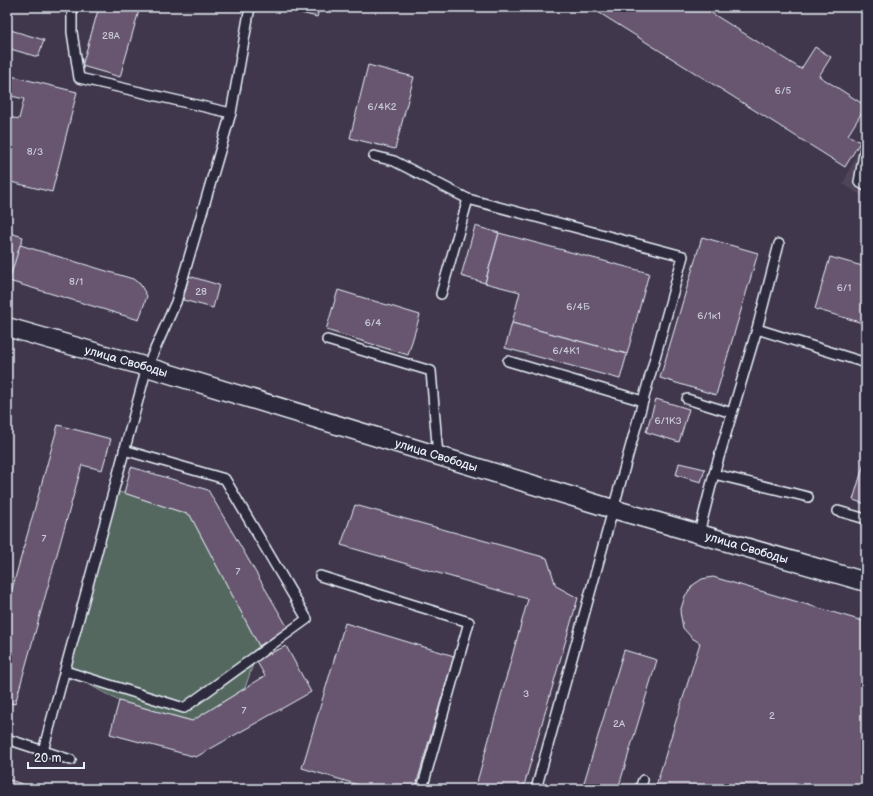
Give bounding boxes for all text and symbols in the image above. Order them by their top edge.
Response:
house number: 28А [102,30,121,42]
house number: 6/5 [775,85,791,97]
house number: 6/4К2 [367,101,397,113]
house number: 8/3 [27,146,43,158]
house number: 8/1 [69,276,83,288]
house number: 6/1 [837,282,851,294]
house number: 28 [195,286,207,298]
house number: 6/4Б [566,301,590,313]
house number: 6/1к1 [697,310,721,322]
house number: 6/4 [365,317,381,329]
street label: улица Свободы [83,342,169,380]
house number: 6/4К1 [552,345,580,357]
house number: 6/1К3 [654,415,682,427]
street label: улица Свободы [393,435,479,475]
street label: улица Свободы [704,529,790,567]
house number: 7 [42,533,47,545]
house number: 7 [236,566,241,578]
house number: 3 [523,688,529,700]
house number: 7 [242,705,247,717]
house number: 2 [769,710,775,722]
house number: 2А [613,718,626,730]
scale bar [28,744,84,770]
text: 20 m [34,751,61,766]

